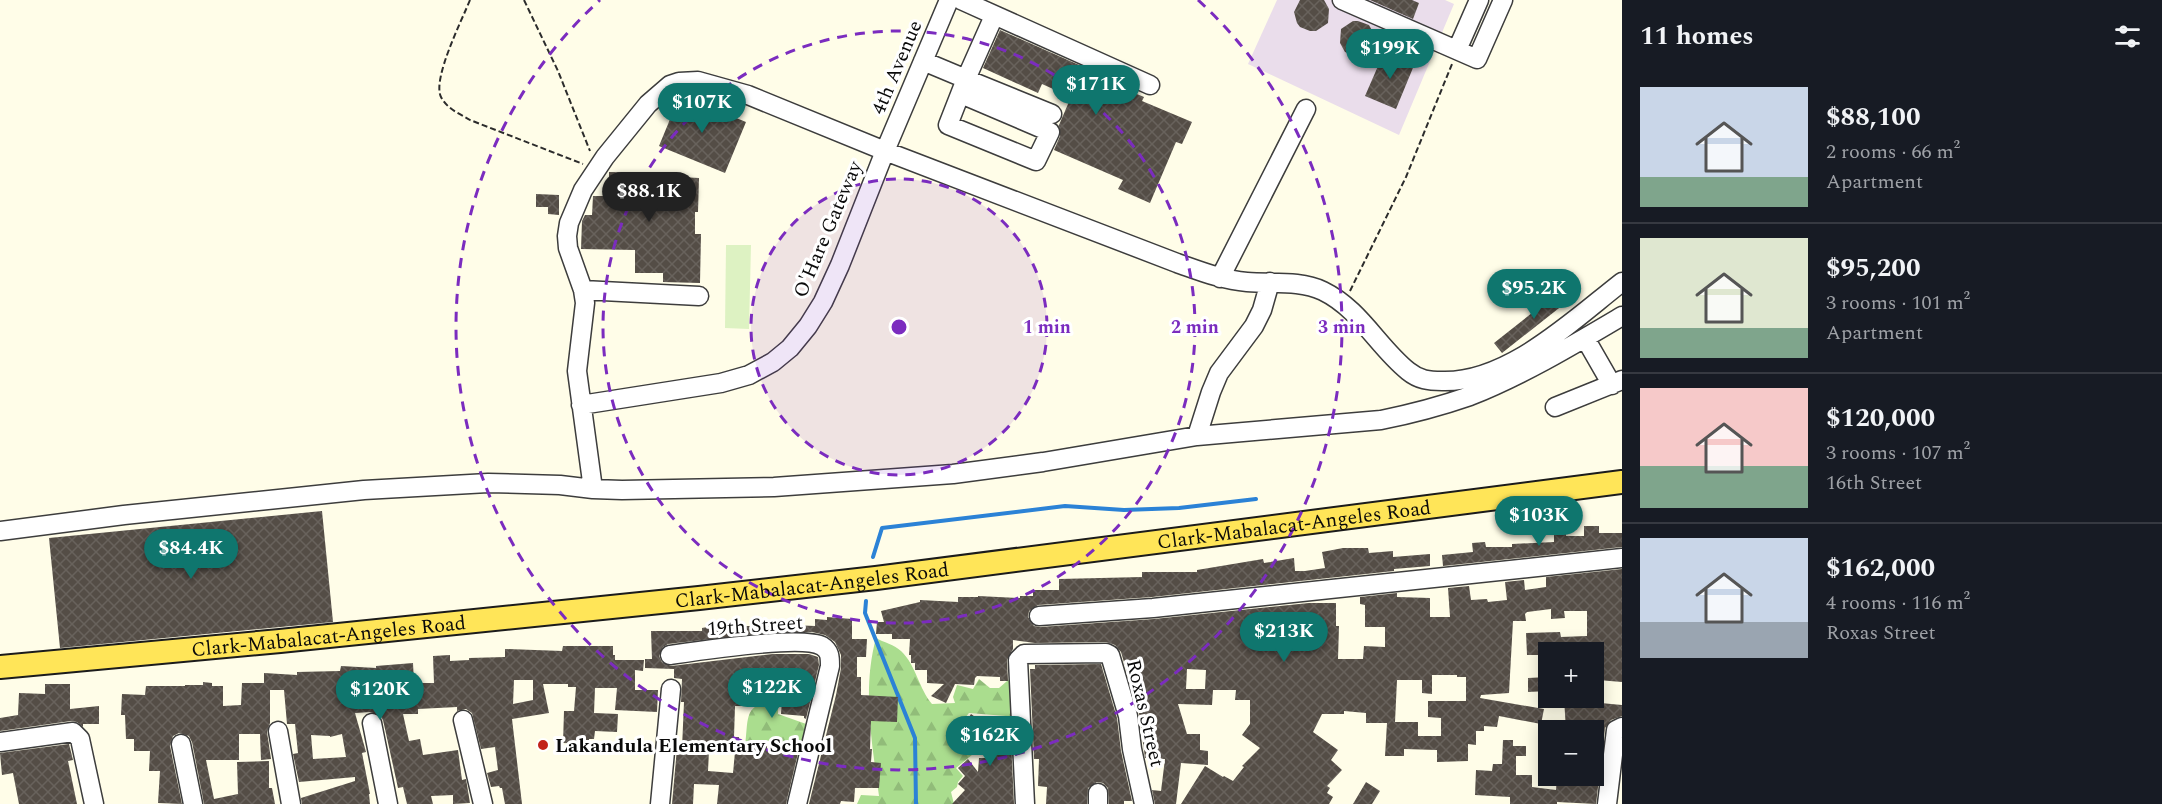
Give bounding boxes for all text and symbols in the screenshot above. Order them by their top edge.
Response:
street label: 4th Avenue [864,16,930,119]
text: 11 homes [1640,16,1754,56]
icon: filters [2111,20,2144,53]
pin: $199K [1348,29,1432,80]
text: $199K [1360,33,1420,63]
pin: $171K [1054,65,1138,116]
text: $171K [1066,69,1126,99]
pin: $107K [660,83,744,134]
text: $107K [672,87,732,117]
text: $88,100 [1826,97,1920,137]
icon: home [1688,111,1760,183]
text: 2 rooms · 66 m² [1826,137,1960,167]
street label: O'Hare Gateway [786,155,871,302]
text: Apartment [1826,167,1923,197]
pin: $88.1K [600,172,698,223]
text: $88.1K [616,176,682,206]
text: $95,200 [1826,248,1920,288]
icon: home [1688,262,1760,334]
pin: $95.2K [1485,269,1583,320]
text: $95.2K [1501,273,1567,303]
text: 3 rooms · 101 m² [1826,288,1970,318]
text: 1 min [1023,314,1071,341]
text: 2 min [1171,314,1219,341]
text: 3 min [1318,314,1366,341]
centre of rings [889,317,909,337]
text: Apartment [1826,318,1923,348]
text: $120,000 [1826,398,1935,438]
icon: home [1688,412,1760,484]
text: 3 rooms · 107 m² [1826,438,1970,468]
text: 16th Street [1826,468,1922,498]
street label: Clark-Mabalacat-Angeles Road [1155,493,1433,558]
pin: $103K [1497,496,1581,547]
text: $103K [1509,500,1569,530]
pin: $84.4K [142,529,240,580]
text: $84.4K [158,533,224,563]
text: $162,000 [1826,548,1935,588]
street label: Clark-Mabalacat-Angeles Road [673,555,951,616]
icon: home [1688,562,1760,634]
text: 4 rooms · 116 m² [1826,588,1970,618]
street label: Clark-Mabalacat-Angeles Road [190,608,467,665]
street label: 19th Street [706,608,804,644]
pin: $213K [1242,612,1326,663]
text: $213K [1254,616,1314,646]
text: Roxas Street [1826,618,1936,648]
map controls [1538,642,1604,786]
button: + [1538,642,1604,708]
street label: Roxas Street [1118,656,1172,770]
pin: $122K [730,668,814,719]
pin: $120K [338,670,422,721]
text: $122K [742,672,802,702]
text: $120K [350,674,410,704]
pin: $162K [948,716,1032,767]
text: $162K [960,720,1020,750]
button: − [1538,720,1604,786]
place label: Lakandula Elementary School [555,731,832,761]
marker: Lakandula Elementary School [536,738,550,752]

